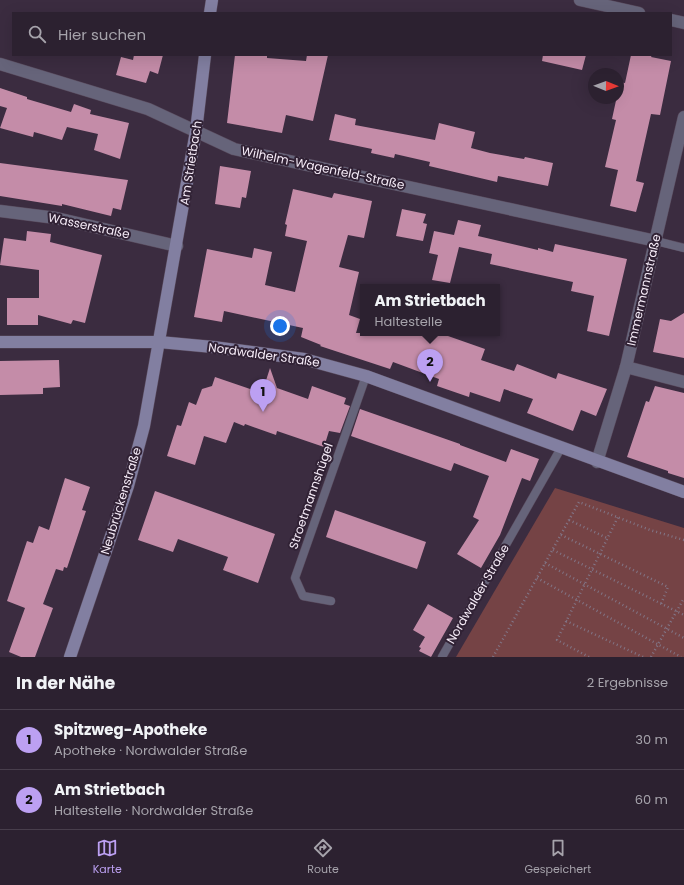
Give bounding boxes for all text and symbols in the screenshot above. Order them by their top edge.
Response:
search box [12,12,672,56]
icon: search [26,23,48,45]
text: Hier suchen [58,24,146,45]
north arrow [588,68,624,104]
street label: Am Strietbach [175,119,206,206]
street label: Wilhelm-Wagenfeld-Straße [240,142,406,193]
street label: Wasserstraße [47,209,132,242]
street label: Immermannstraße [622,232,665,347]
popup [360,284,500,336]
text: Am Strietbach [374,290,486,311]
text: Haltestelle [374,312,442,331]
your location [270,316,290,336]
street label: Nordwalder Straße [207,338,321,371]
pin: 2 [417,349,443,382]
pin: 1 [250,379,276,412]
street label: Stroetmannshügel [284,440,337,551]
street label: Neubrückenstraße [96,445,145,557]
street label: Nordwalder Straße [442,541,513,647]
text: In der Nähe [16,671,115,695]
text: 2 Ergebnisse [587,673,668,692]
text: Spitzweg-Apotheke [54,719,207,740]
text: 1 [27,730,31,749]
text: 30 m [635,730,668,749]
text: Apotheke · Nordwalder Straße [54,741,247,760]
text: Am Strietbach [54,779,165,800]
text: 2 [25,790,33,809]
text: 60 m [635,790,668,809]
text: Haltestelle · Nordwalder Straße [54,801,253,820]
tab: Karte [93,837,122,878]
tab: Route [307,837,339,878]
tab: Gespeichert [524,837,591,878]

